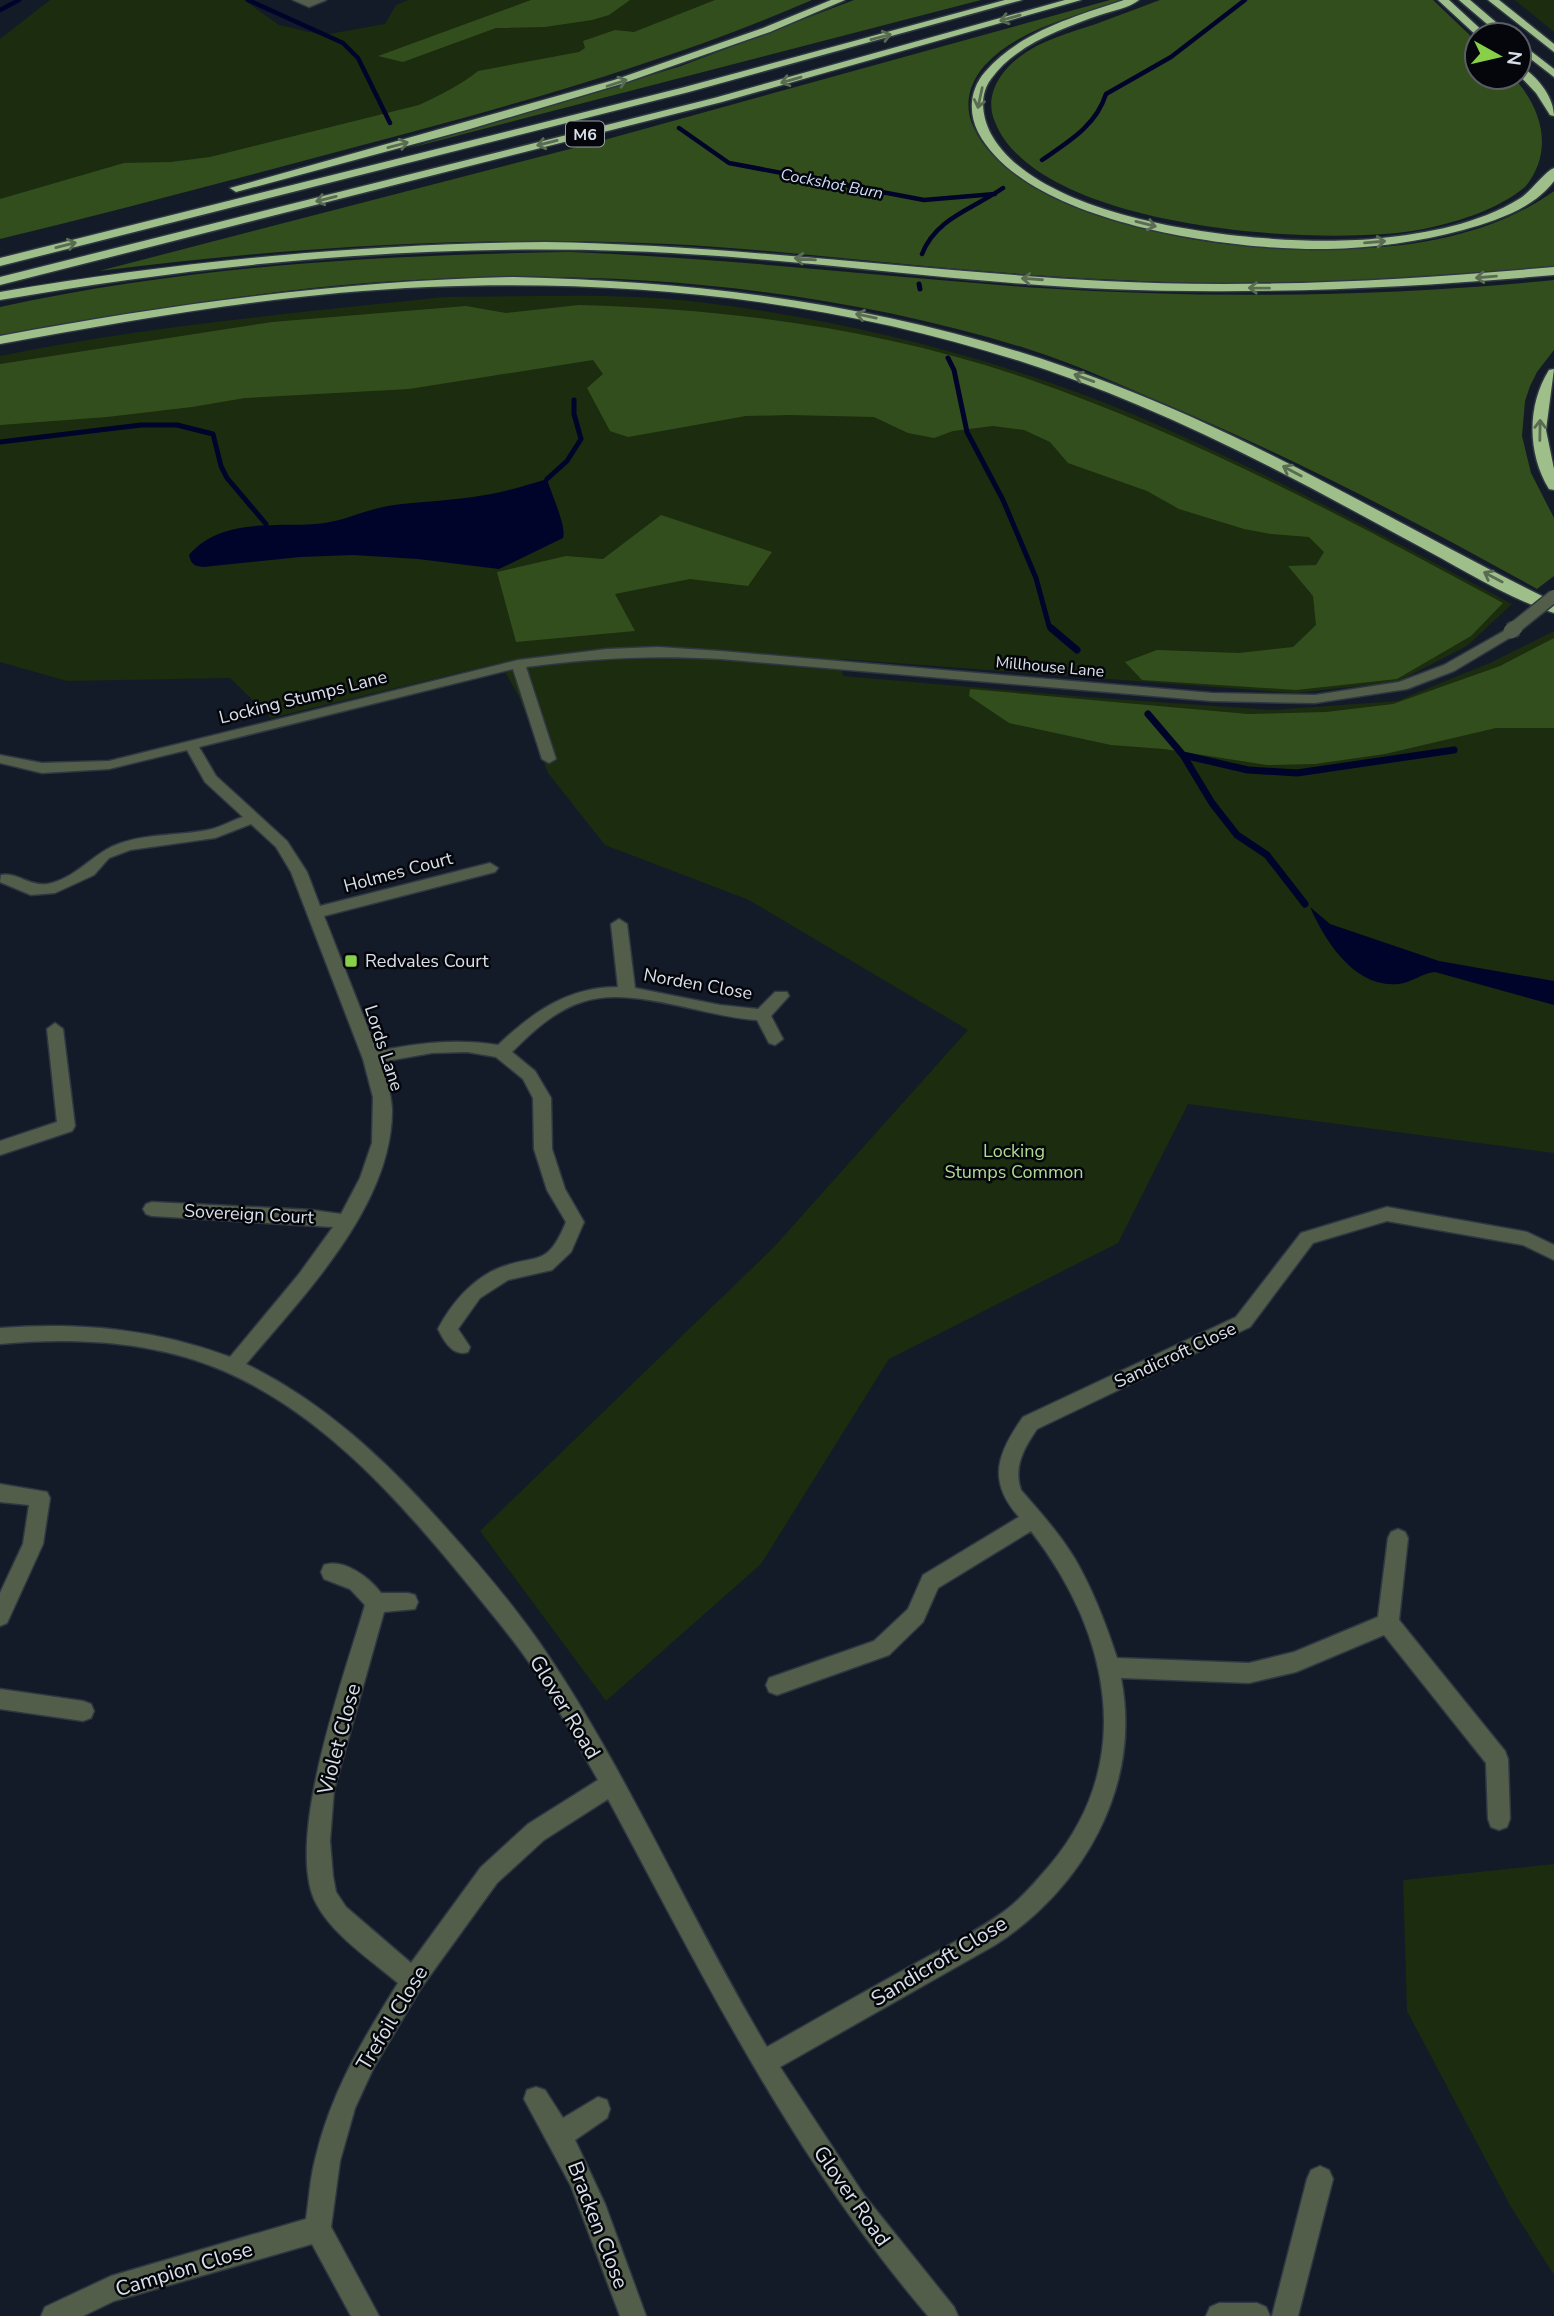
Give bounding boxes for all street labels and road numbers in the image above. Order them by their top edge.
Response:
road number: M6 [566,122,604,146]
street label: Millhouse Lane [995,651,1105,683]
street label: Locking Stumps Lane [216,665,390,729]
street label: Holmes Court [341,846,456,898]
street label: Norden Close [642,963,754,1005]
street label: Lords Lane [359,1002,409,1094]
street label: Sovereign Court [183,1199,315,1229]
street label: Sandicroft Close [1110,1316,1240,1394]
street label: Glover Road [523,1650,607,1764]
street label: Violet Close [310,1680,367,1799]
street label: Sandicroft Close [866,1909,1012,2013]
street label: Trefoil Close [350,1960,434,2076]
street label: Glover Road [807,2140,897,2252]
street label: Bracken Close [561,2157,635,2293]
street label: Campion Close [112,2235,256,2303]

